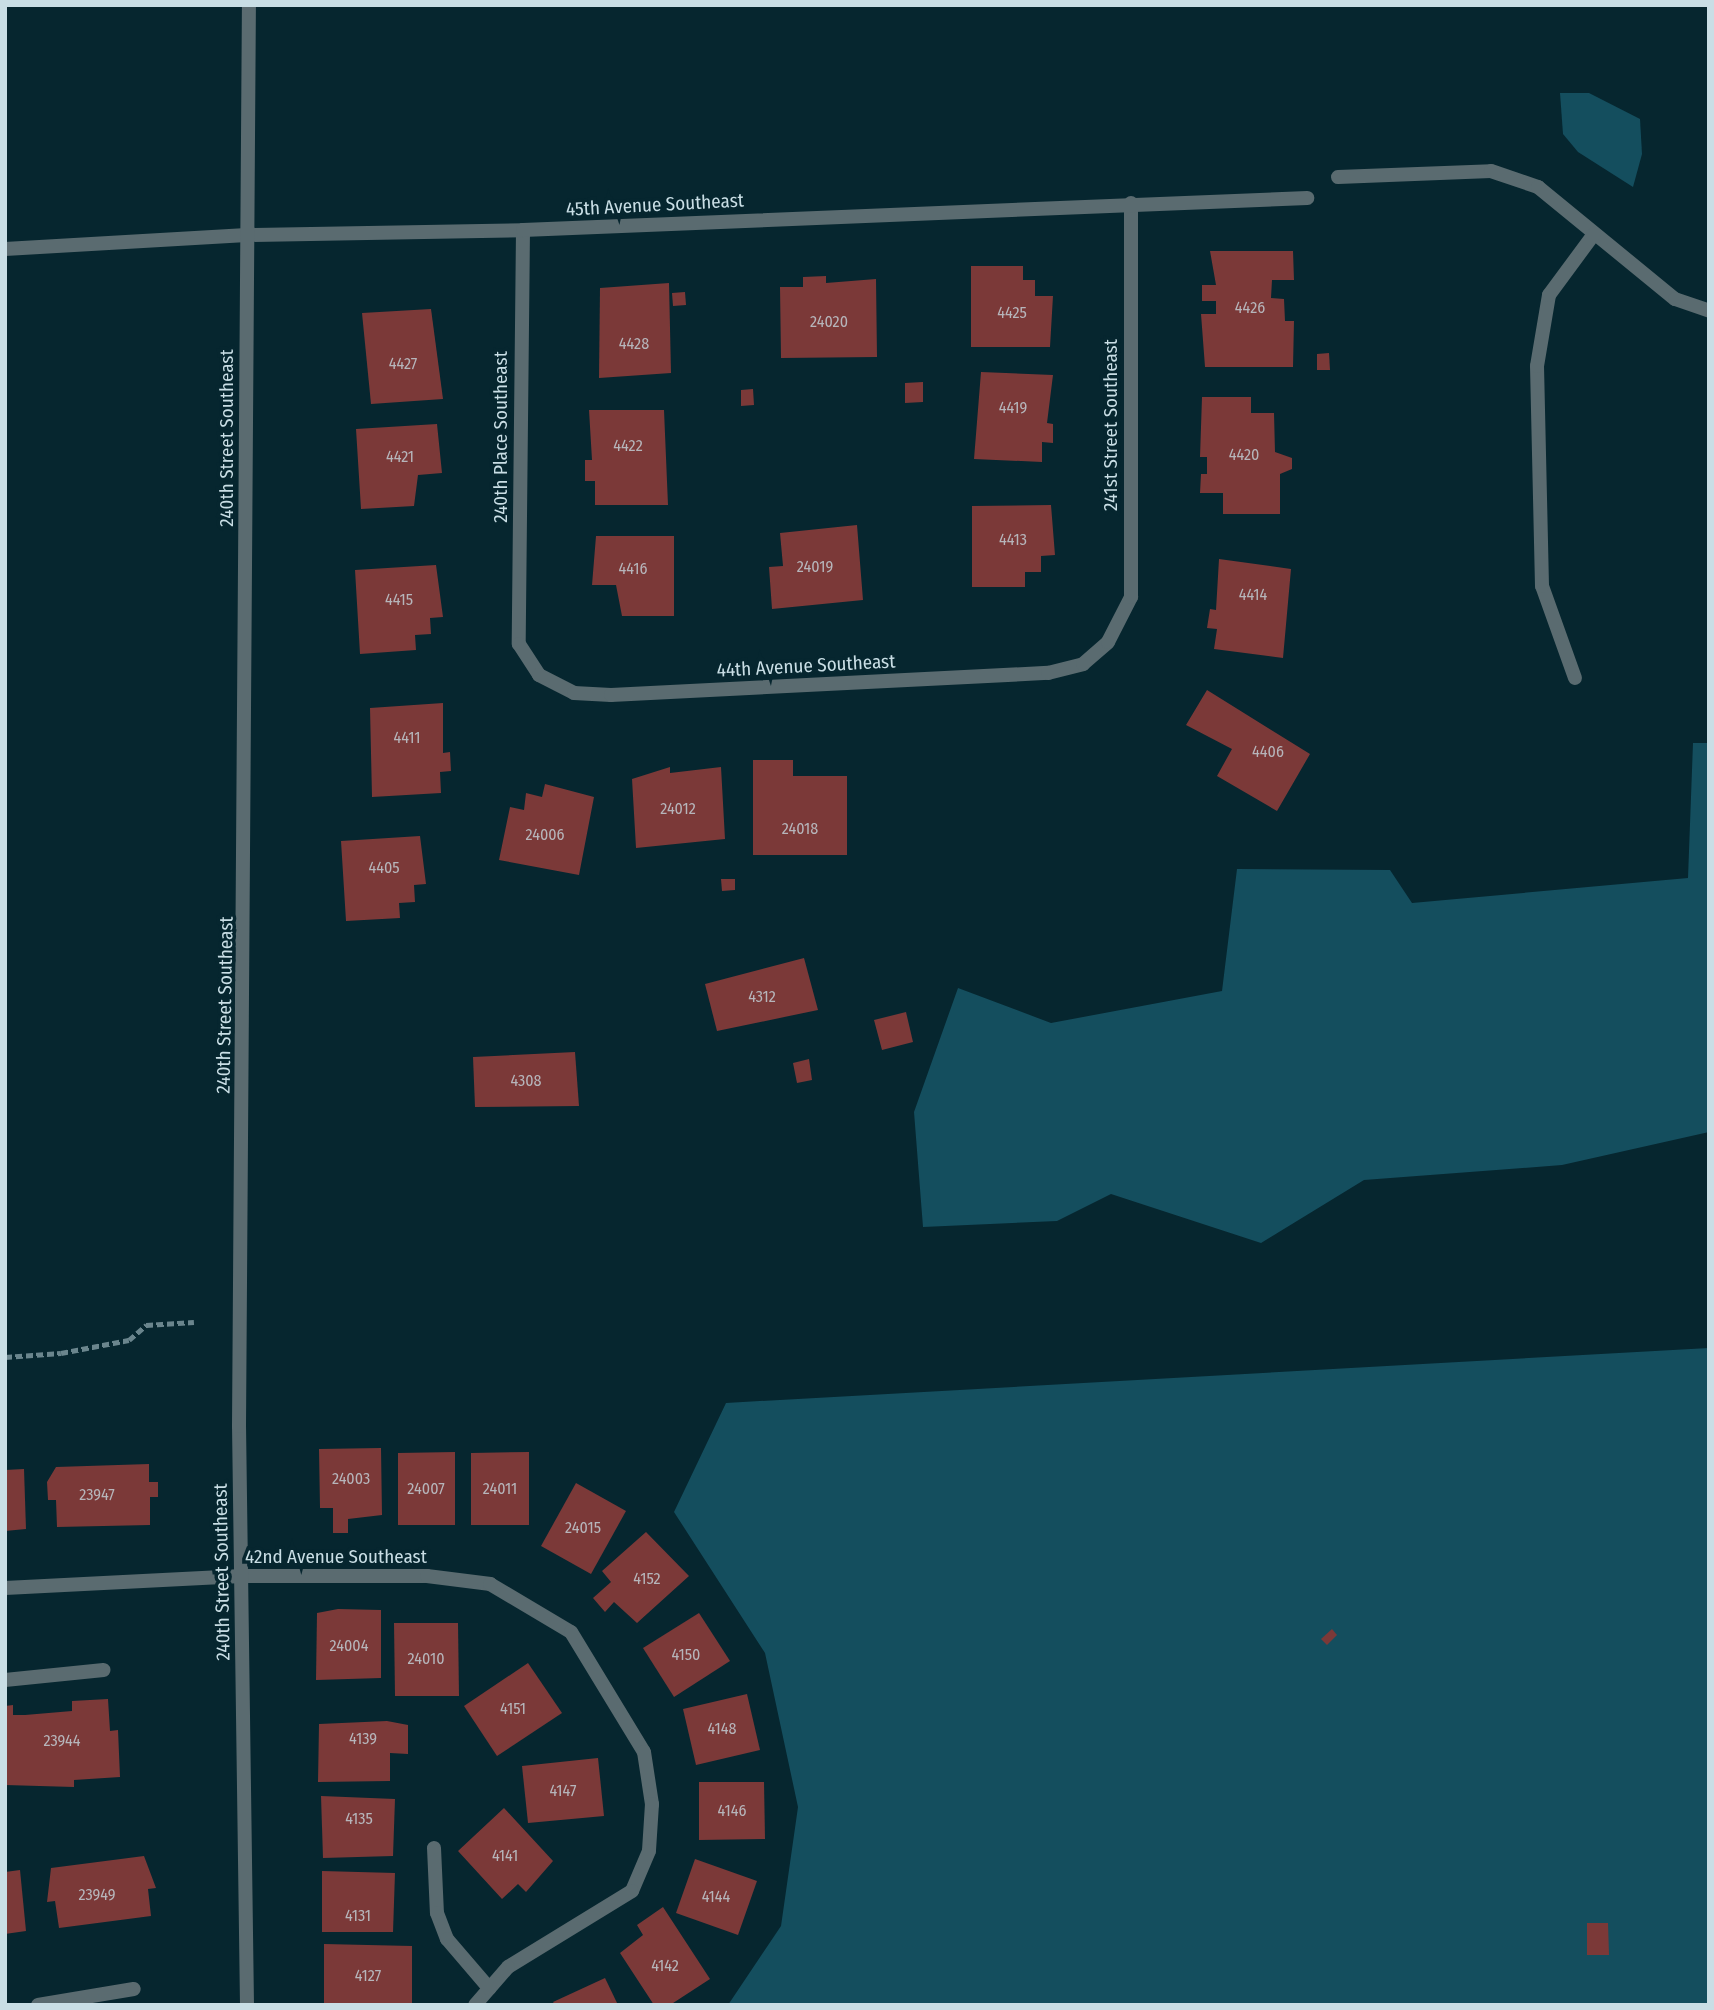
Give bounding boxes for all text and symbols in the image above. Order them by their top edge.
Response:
street label: 45th Avenue Southeast [565,189,745,221]
house number: 4426 [1235,298,1265,318]
house number: 4425 [997,303,1027,323]
house number: 24020 [810,312,848,332]
house number: 4428 [619,334,649,354]
street label: 241st Street Southeast [1100,339,1122,511]
street label: 240th Street Southeast [216,349,238,527]
street label: 240th Place Southeast [490,351,512,523]
house number: 4427 [389,354,417,374]
house number: 4419 [999,398,1027,418]
house number: 4422 [613,436,643,456]
house number: 4420 [1229,445,1259,465]
house number: 4421 [386,447,414,467]
house number: 4413 [999,530,1027,550]
house number: 24019 [797,557,833,577]
house number: 4416 [619,559,647,579]
house number: 4414 [1239,585,1267,605]
house number: 4415 [385,590,413,610]
street label: 44th Avenue Southeast [716,650,896,682]
house number: 4411 [394,728,420,748]
house number: 4406 [1252,742,1284,762]
house number: 24012 [660,799,696,819]
house number: 24018 [782,819,818,839]
house number: 24006 [525,825,565,845]
house number: 4405 [368,858,400,878]
street label: 240th Street Southeast [212,916,238,1094]
house number: 4312 [748,987,776,1007]
house number: 4308 [510,1071,542,1091]
house number: 24003 [332,1469,370,1489]
house number: 24007 [407,1479,445,1499]
house number: 24011 [483,1479,517,1499]
street label: 240th Street Southeast [209,1483,235,1661]
house number: 23947 [79,1485,115,1505]
house number: 24015 [565,1518,601,1538]
street label: 42nd Avenue Southeast [245,1546,427,1568]
house number: 4152 [633,1569,661,1589]
house number: 24004 [330,1636,368,1656]
house number: 4150 [672,1645,700,1665]
house number: 24010 [408,1649,444,1669]
house number: 4151 [500,1699,526,1719]
house number: 4148 [708,1719,736,1739]
house number: 4139 [349,1729,377,1749]
house number: 23944 [43,1731,81,1751]
house number: 4147 [549,1781,577,1801]
house number: 4146 [718,1801,746,1821]
house number: 4135 [345,1809,373,1829]
house number: 4141 [492,1846,518,1866]
house number: 23949 [79,1885,115,1905]
house number: 4144 [702,1887,730,1907]
house number: 4131 [345,1906,371,1926]
house number: 4142 [651,1956,679,1976]
house number: 4127 [355,1966,381,1986]

